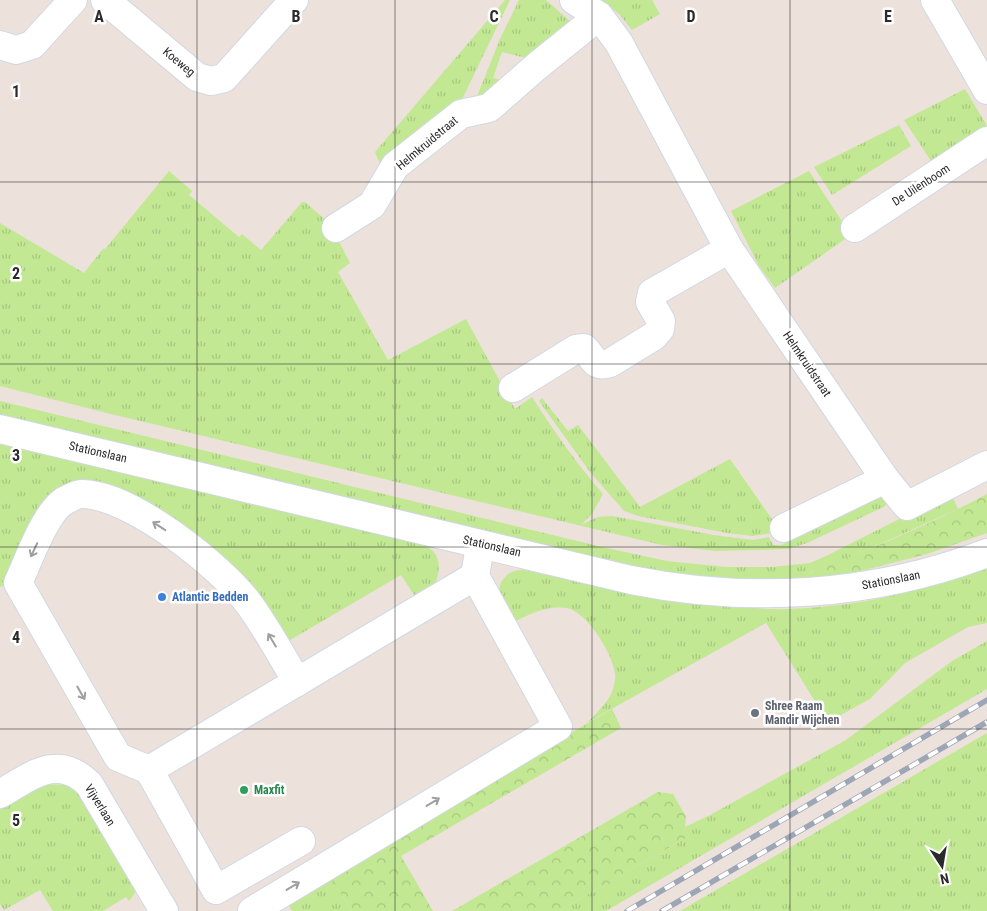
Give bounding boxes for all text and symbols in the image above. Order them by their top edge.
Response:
text: A [94,7,104,26]
text: B [292,7,301,26]
text: C [489,7,499,26]
text: D [686,7,696,26]
text: E [884,7,892,26]
street label: Koeweg [160,45,198,79]
text: 1 [12,82,20,101]
street label: Helmkruidstraat [393,113,461,173]
street label: De Uilenboom [890,161,952,209]
text: 2 [12,264,20,283]
street label: Helmkruidstraat [780,329,834,400]
street label: Stationslaan [68,439,129,466]
text: 3 [12,446,20,465]
one-way arrow [152,521,166,531]
street label: Stationslaan [462,533,523,560]
one-way arrow [28,542,38,557]
street label: Stationslaan [861,567,922,593]
place label: Atlantic Bedden [172,590,248,604]
marker: Atlantic Bedden [156,591,168,603]
text: 4 [12,628,20,647]
one-way arrow [267,633,277,647]
one-way arrow [76,685,86,700]
place label: Shree Raam Mandir Wijchen [765,699,839,727]
marker: Shree Raam Mandir Wijchen [749,707,761,719]
street label: Vijverlaan [82,782,118,829]
place label: Maxfit [254,783,285,797]
marker: Maxfit [238,784,250,796]
one-way arrow [425,797,439,807]
text: 5 [12,811,20,830]
north arrow [917,841,967,891]
text: N [939,870,951,887]
one-way arrow [286,880,300,890]

